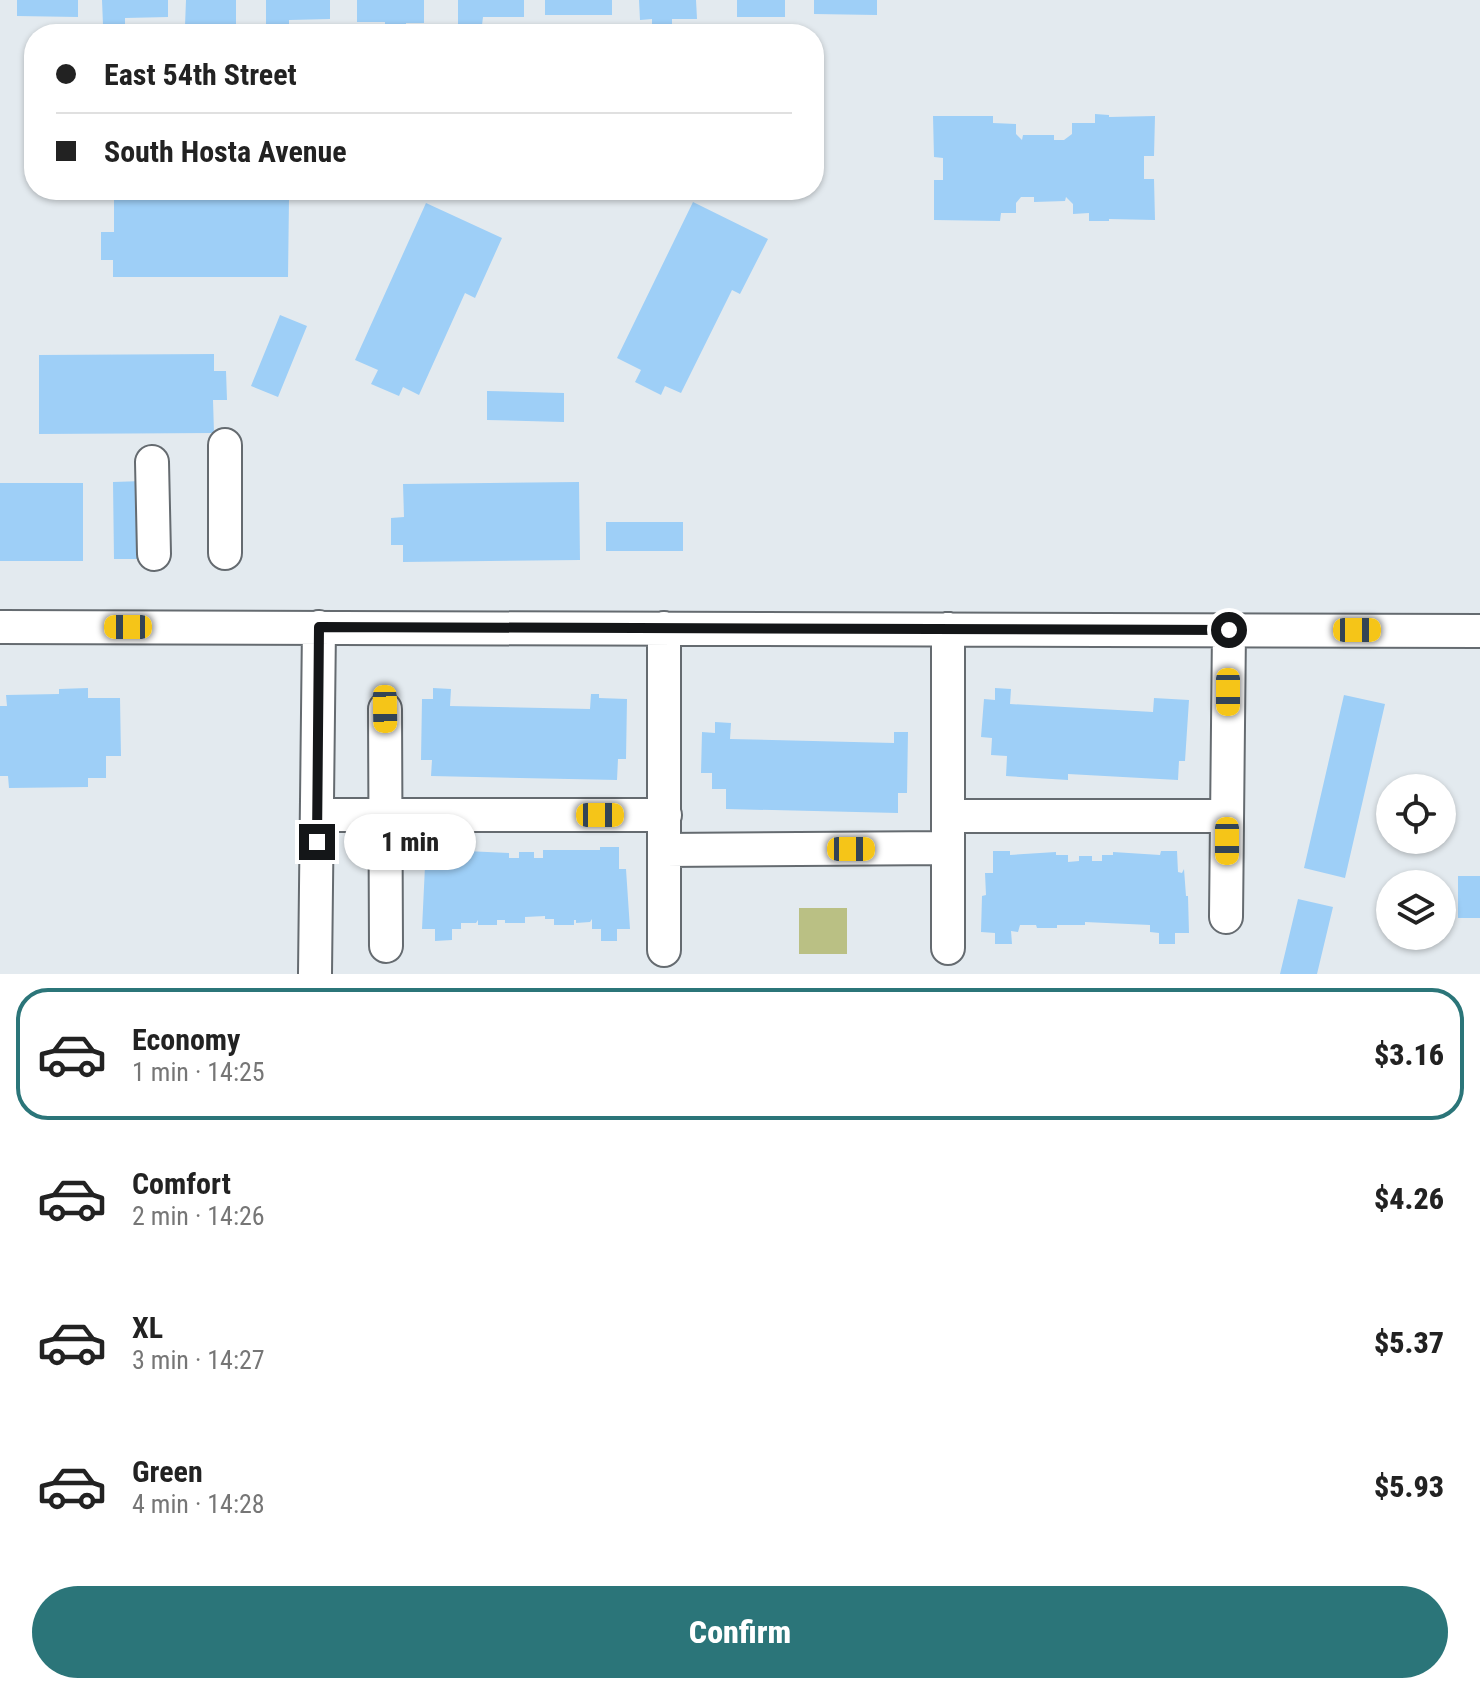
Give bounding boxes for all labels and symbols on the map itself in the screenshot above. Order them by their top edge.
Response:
route start [1211,612,1247,648]
car [104,615,152,639]
car [1333,618,1381,642]
car [1216,668,1240,716]
car [373,685,397,733]
car [576,803,624,827]
callout: 1 min [345,814,477,870]
car [1215,817,1239,865]
route end [299,824,335,860]
car [827,837,875,861]

